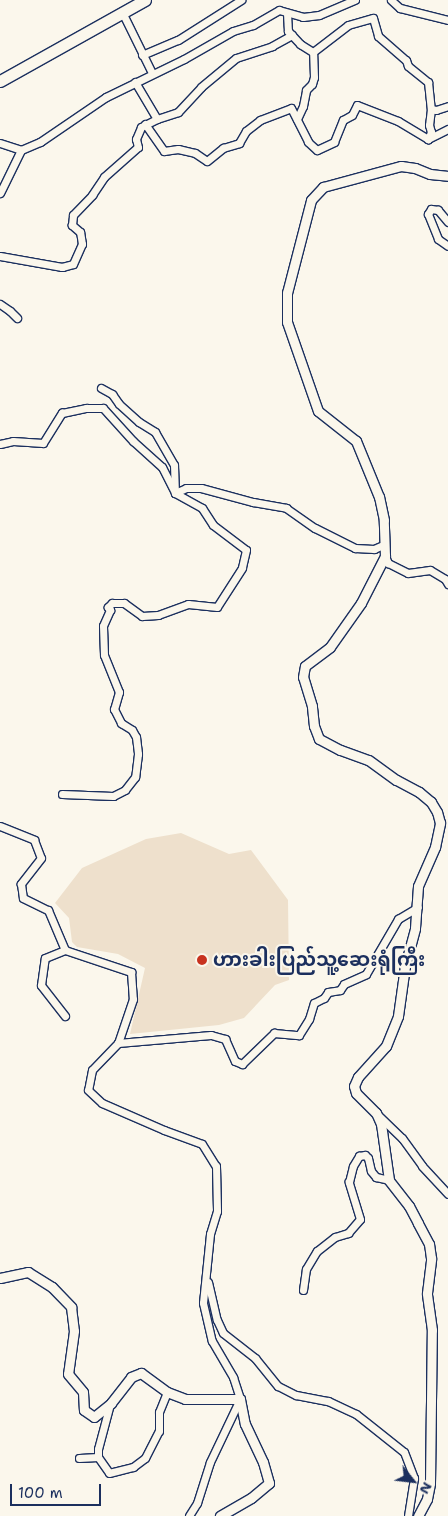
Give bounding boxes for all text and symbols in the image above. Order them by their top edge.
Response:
place label: ဟားခါးပြည်သူ့ဆေးရုံကြီး [213,949,425,971]
marker: ဟားခါးပြည်သူ့ဆေးရုံကြီး [195,953,209,967]
north arrow [388,1456,438,1506]
scale bar [12,1474,104,1506]
text: N [416,1479,437,1497]
text: 100 m [18,1483,63,1503]

